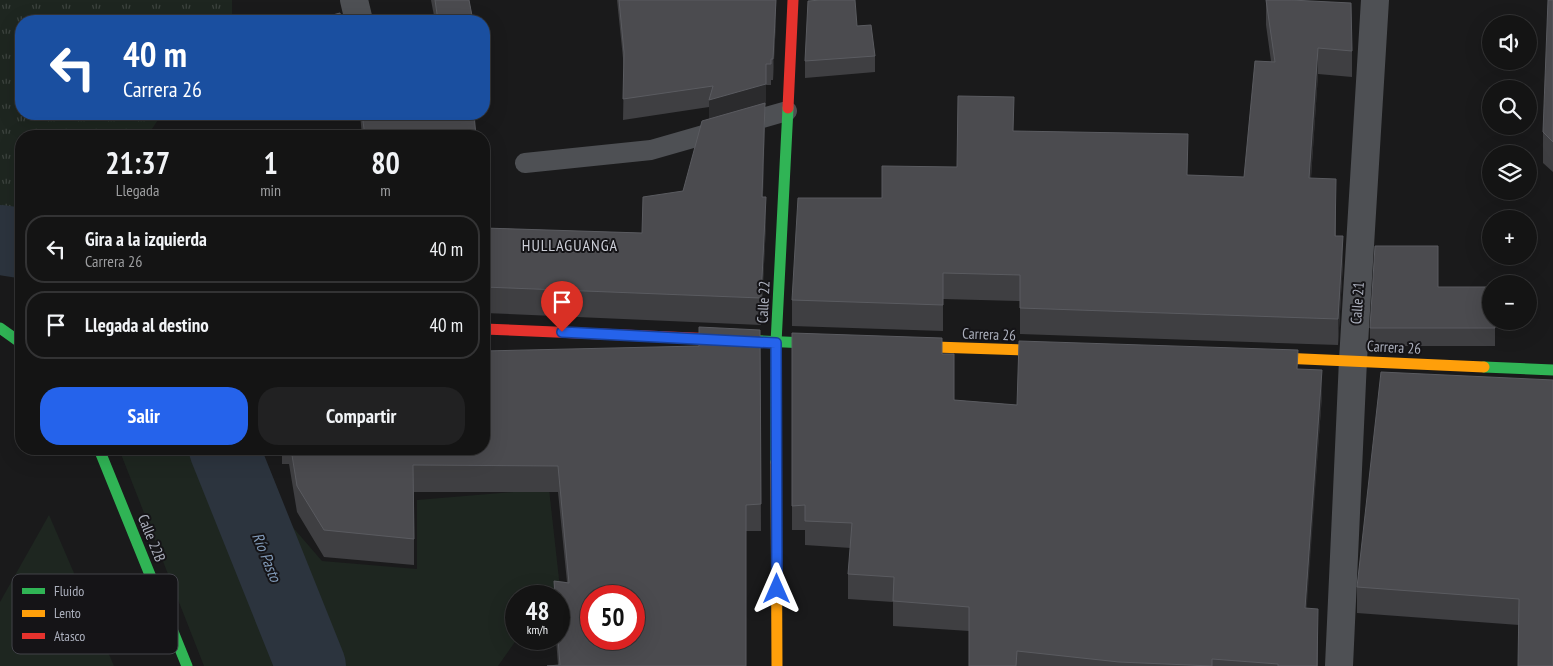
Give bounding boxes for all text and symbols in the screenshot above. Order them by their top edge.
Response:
map controls [1482,15,1537,330]
button: sound [1482,15,1537,70]
text: 40 m [123,31,187,77]
icon: left [40,35,105,100]
text: Carrera 26 [123,75,202,103]
button: search [1482,80,1537,135]
text: 21:37 [105,143,170,182]
text: 1 [263,143,278,182]
text: 80 [371,143,400,182]
button: layers [1482,145,1537,200]
text: Llegada [116,180,159,200]
text: min [260,180,281,200]
text: m [380,180,391,200]
button: + [1482,210,1537,265]
text: Gira a la izquierda [85,227,207,251]
icon: left [42,235,70,263]
district label: HULLAGUANGA [522,235,618,255]
text: 40 m [430,237,463,261]
text: Carrera 26 [85,251,142,271]
button: − [1482,275,1537,330]
street label: Calle 22 [752,280,774,324]
pin [541,281,583,332]
street label: Calle 21 [1346,281,1368,325]
icon: arrive [548,288,576,316]
icon: arrive [42,311,70,339]
text: Llegada al destino [85,313,209,337]
text: 40 m [430,313,463,337]
street label: Carrera 26 [962,324,1016,344]
street label: Carrera 26 [1367,336,1422,358]
button: Salir [40,387,248,445]
button: Compartir [258,387,465,445]
street label: Calle 22B [134,511,170,565]
water label: Río Pasto [248,530,286,586]
position arrow [750,562,802,614]
legend [12,574,178,654]
text: Fluido [54,582,84,600]
speed limit sign: 50 [580,585,645,650]
text: 48 [526,595,549,627]
text: Lento [54,604,81,622]
text: km/h [527,622,548,637]
text: Atasco [54,627,85,645]

